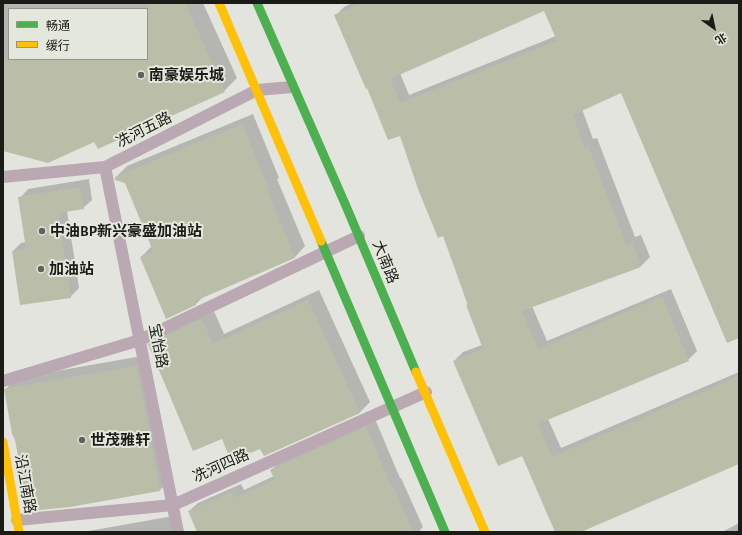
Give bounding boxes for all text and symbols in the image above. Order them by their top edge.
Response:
legend [8,8,148,60]
north arrow [694,8,734,48]
text: 畅通 [46,20,70,32]
text: 北 [713,31,728,46]
text: 缓行 [46,40,70,52]
place label: 南豪娱乐城 [149,66,224,84]
marker: 南豪娱乐城 [136,70,146,80]
street label: 冼河五路 [113,108,175,152]
place label: 中油BP新兴豪盛加油站 [50,222,202,240]
marker: 中油BP新兴豪盛加油站 [37,226,47,236]
street label: 大南路 [368,238,402,286]
place label: 加油站 [49,260,94,278]
marker: 加油站 [36,264,46,274]
street label: 宝怡路 [145,322,171,370]
place label: 世茂雅轩 [90,431,150,449]
marker: 世茂雅轩 [77,435,87,445]
street label: 冼河四路 [190,446,252,486]
street label: 沿江南路 [11,453,39,515]

